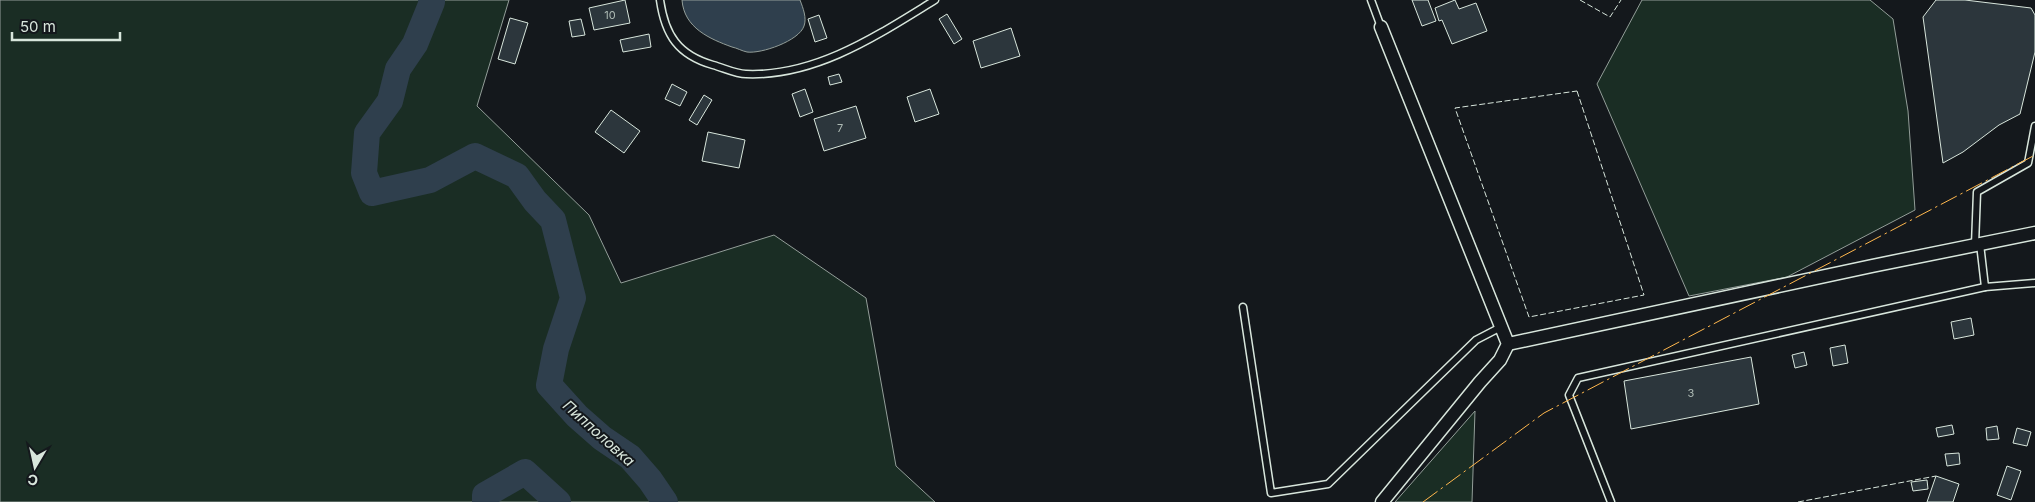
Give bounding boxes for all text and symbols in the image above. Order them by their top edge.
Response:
house number: 10 [604,8,616,22]
scale bar [12,10,120,42]
text: 50 m [20,17,56,36]
house number: 7 [837,121,843,135]
house number: 3 [1688,386,1695,400]
water label: Пипполовка [559,396,639,470]
north arrow [10,442,60,492]
text: С [26,471,39,490]

